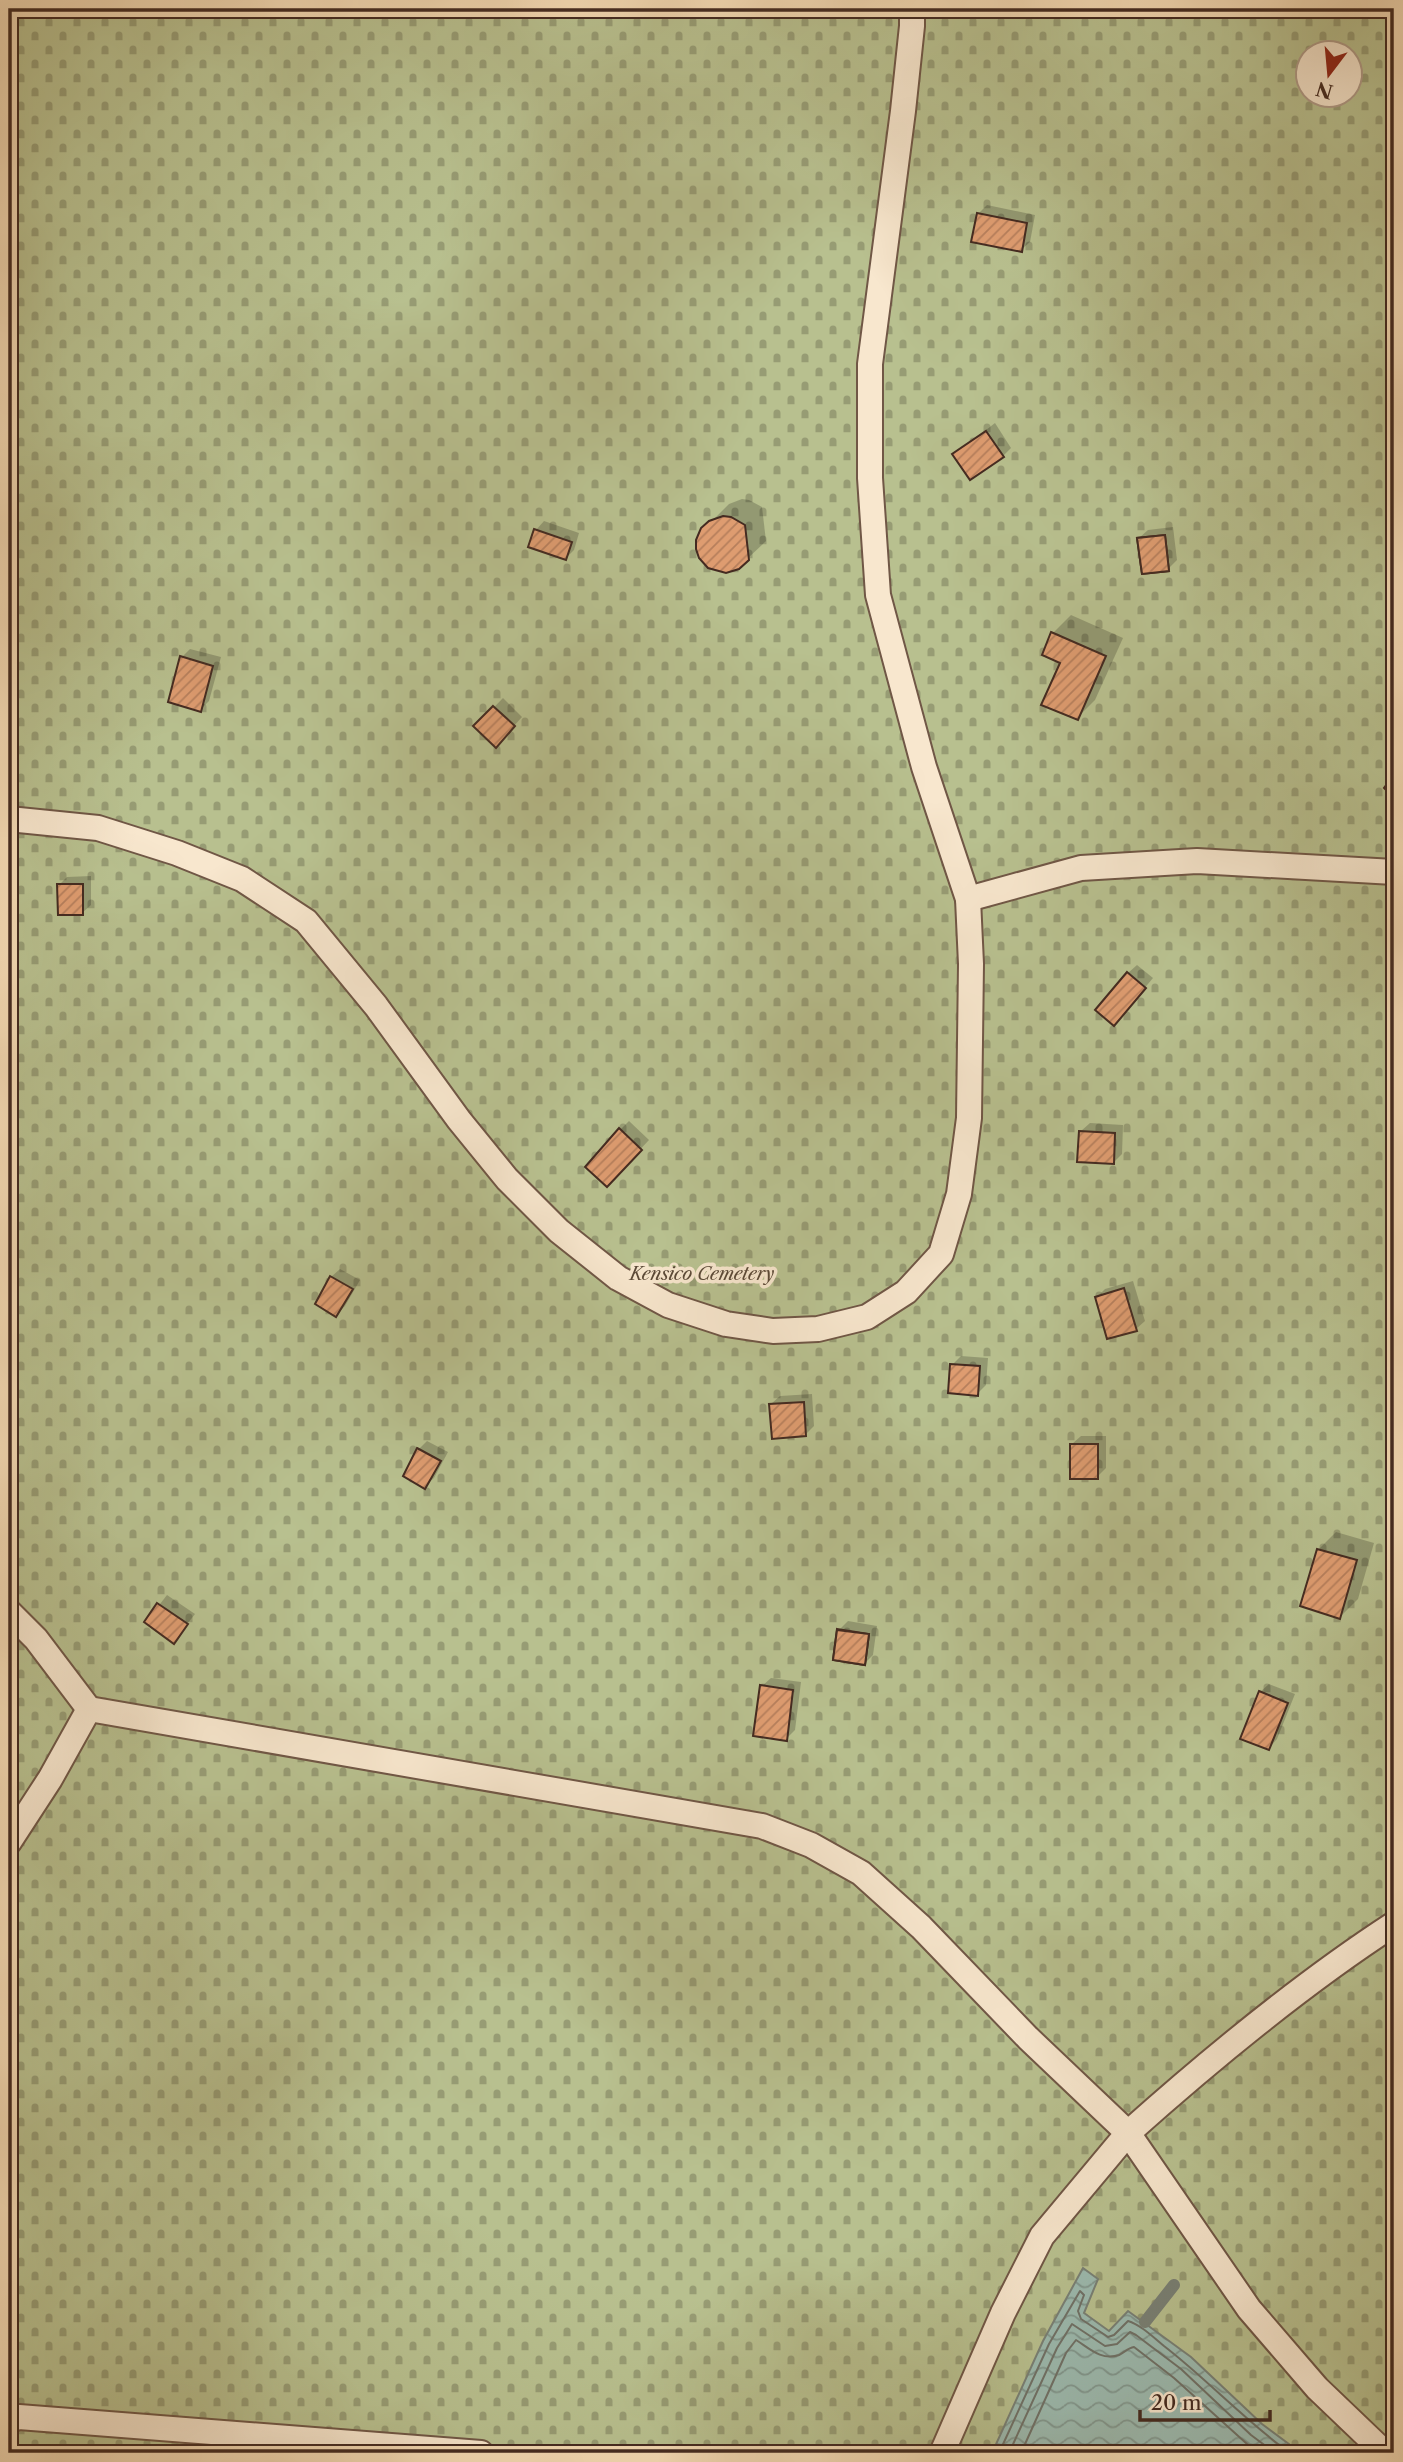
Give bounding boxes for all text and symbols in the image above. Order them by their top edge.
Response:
north arrow [1294,38,1364,108]
text: N [1313,77,1336,103]
park label: Kensico Cemetery [628,1263,774,1285]
scale bar [1140,2378,1270,2422]
text: 20 m [1151,2390,1202,2415]

